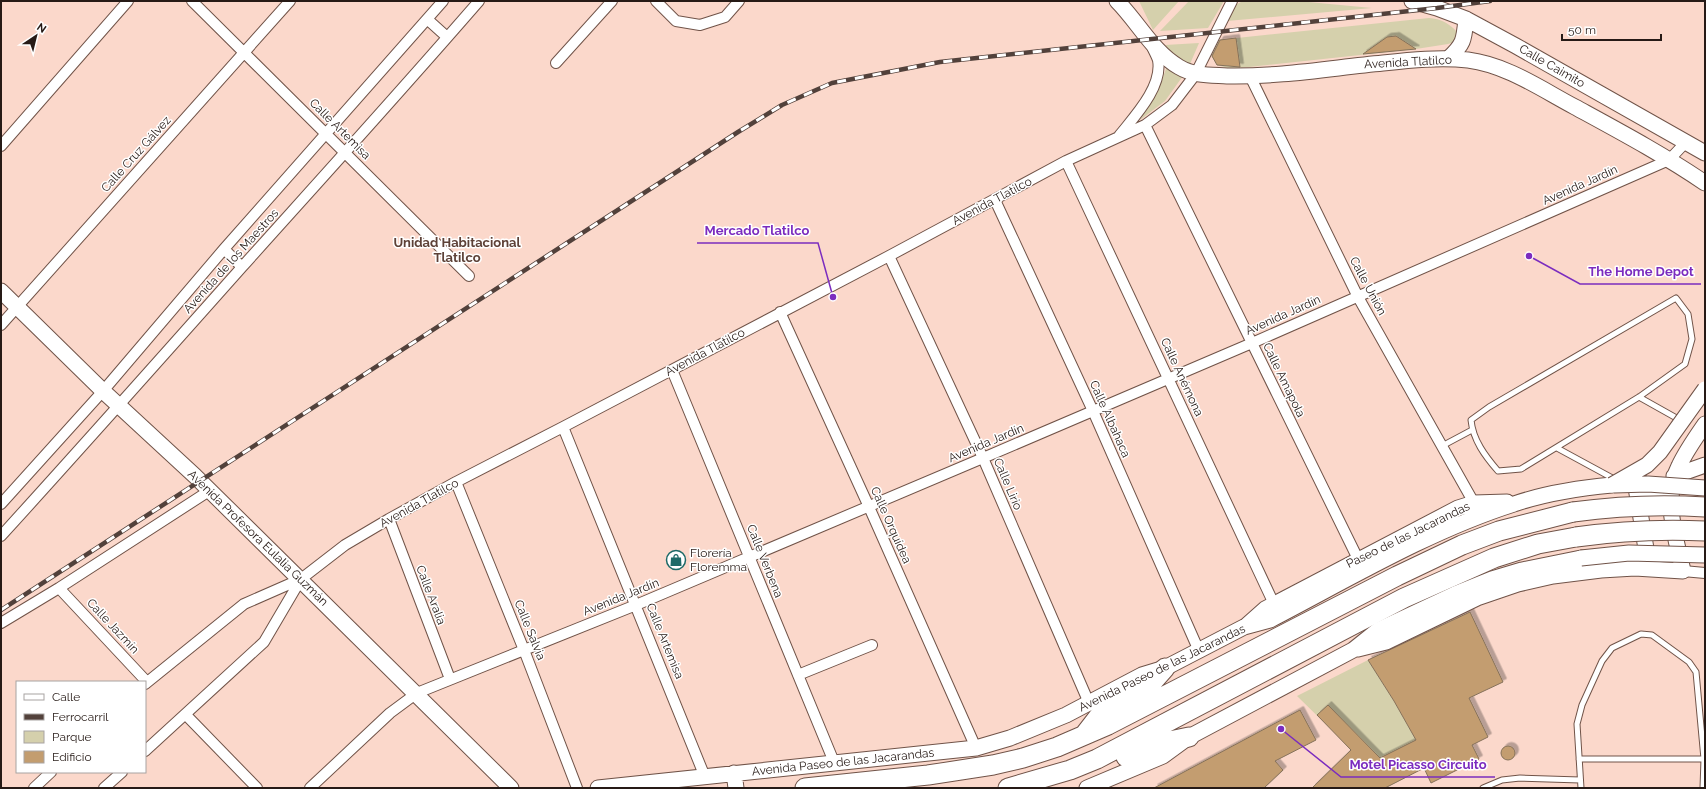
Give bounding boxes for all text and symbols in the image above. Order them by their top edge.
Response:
north arrow [16,16,56,56]
scale bar [1562,16,1661,42]
text: N [34,20,49,36]
text: 50 m [1568,23,1596,37]
street label: Calle Caimito [1517,42,1587,90]
street label: Avenida Tlatilco [1364,53,1452,71]
street label: Calle Artemisa [307,96,373,162]
street label: Calle Cruz Gálvez [98,113,174,195]
street label: Avenida Jardín [1540,162,1620,208]
street label: Avenida Tlatilco [950,174,1034,228]
street label: Avenida de los Maestros [181,206,282,316]
callout: Mercado Tlatilco [697,218,818,243]
text: Mercado Tlatilco [705,223,810,238]
district label: Unidad Habitacional Tlatilco [393,235,521,265]
street label: Calle Unión [1347,254,1389,318]
callout: The Home Depot [1580,259,1701,284]
text: The Home Depot [1588,264,1694,279]
street label: Avenida Jardín [1243,292,1323,338]
street label: Avenida Tlatilco [663,325,747,379]
street label: Calle Anémona [1158,336,1206,418]
street label: Calle Amapola [1260,341,1308,419]
street label: Calle Albahaca [1087,378,1133,460]
street label: Avenida Jardín [946,421,1026,465]
street label: Calle Lirio [991,456,1025,512]
street label: Avenida Profesora Eulalia Guzmán [185,467,331,609]
street label: Avenida Tlatilco [377,476,461,530]
street label: Calle Orquídea [868,484,914,566]
street label: Paseo de las Jacarandas [1344,499,1472,571]
street label: Calle Verbena [744,522,786,600]
place label: Florería Floremma [690,546,747,574]
shop icon: Florería Floremma [665,549,687,571]
street label: Calle Aralia [413,563,449,627]
street label: Avenida Jardín [581,575,661,619]
street label: Calle Jazmín [84,596,142,656]
street label: Calle Salvia [512,598,548,662]
street label: Calle Artemisa [643,601,687,681]
street label: Avenida Paseo de las Jacarandas [1077,621,1248,714]
legend [16,681,146,773]
text: Calle [52,690,80,704]
text: Ferrocarril [52,710,109,724]
text: Parque [52,730,92,744]
street label: Avenida Paseo de las Jacarandas [751,745,935,779]
text: Edificio [52,750,92,764]
callout: Motel Picasso Circuito [1341,752,1495,777]
text: Motel Picasso Circuito [1349,757,1487,772]

